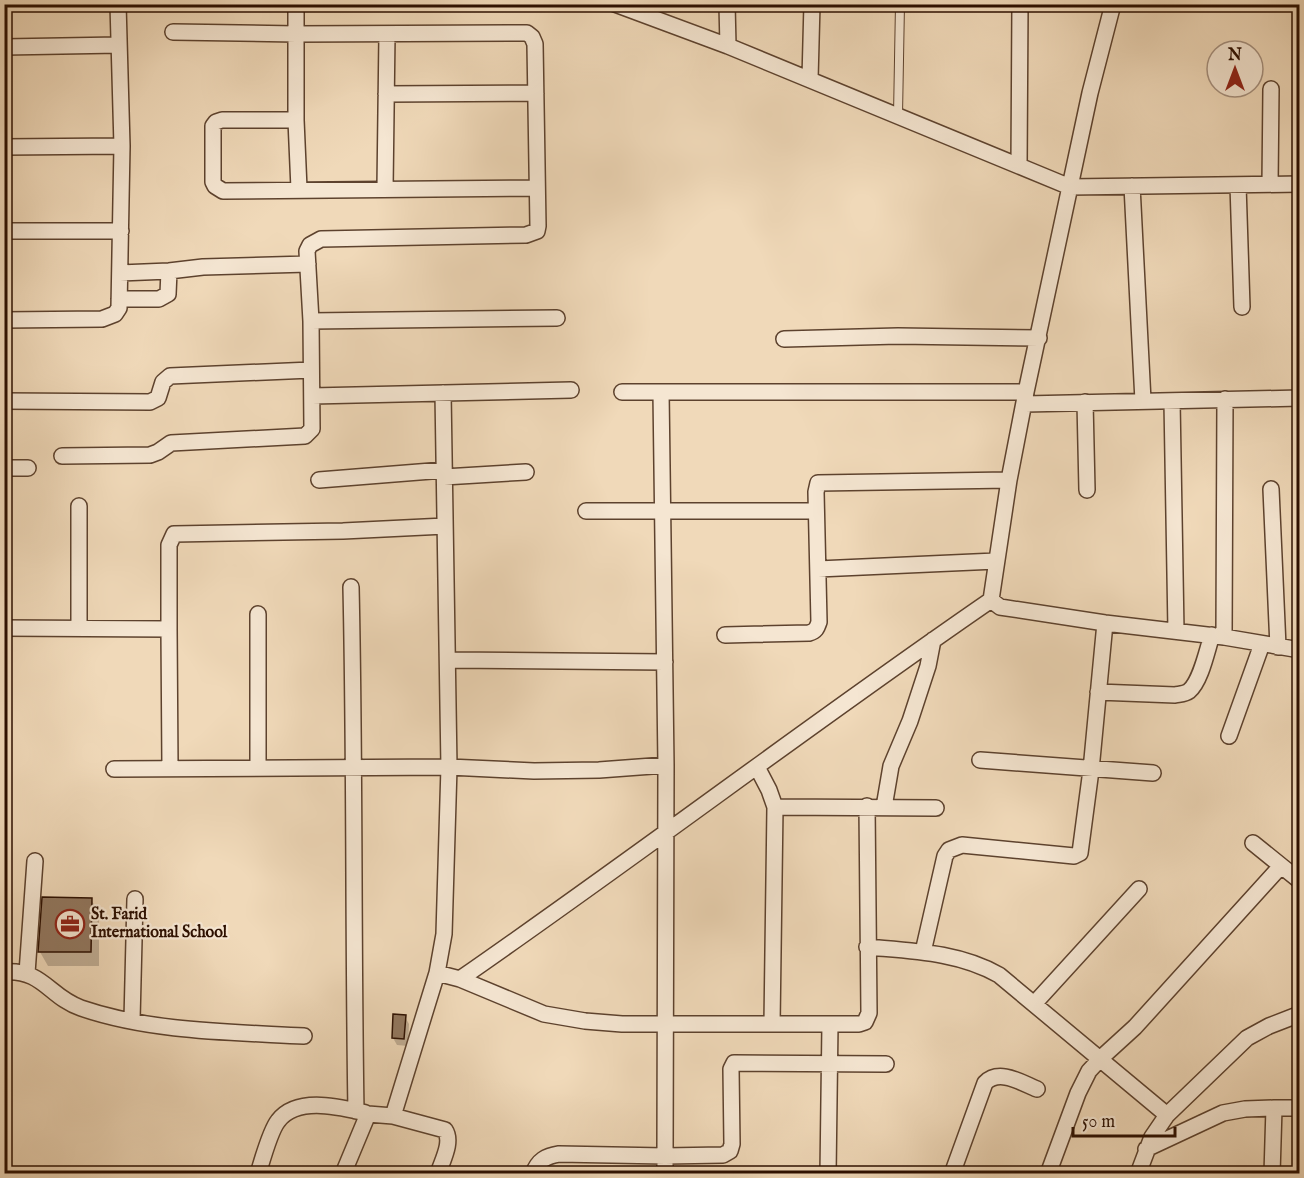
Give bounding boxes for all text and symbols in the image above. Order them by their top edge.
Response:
north arrow [1205,39,1265,99]
text: N [1227,46,1242,66]
place label: St. Farid International School [91,905,228,943]
office icon: St. Farid International School [54,908,86,940]
scale bar [1073,1100,1175,1138]
text: 50 m [1082,1111,1115,1134]

